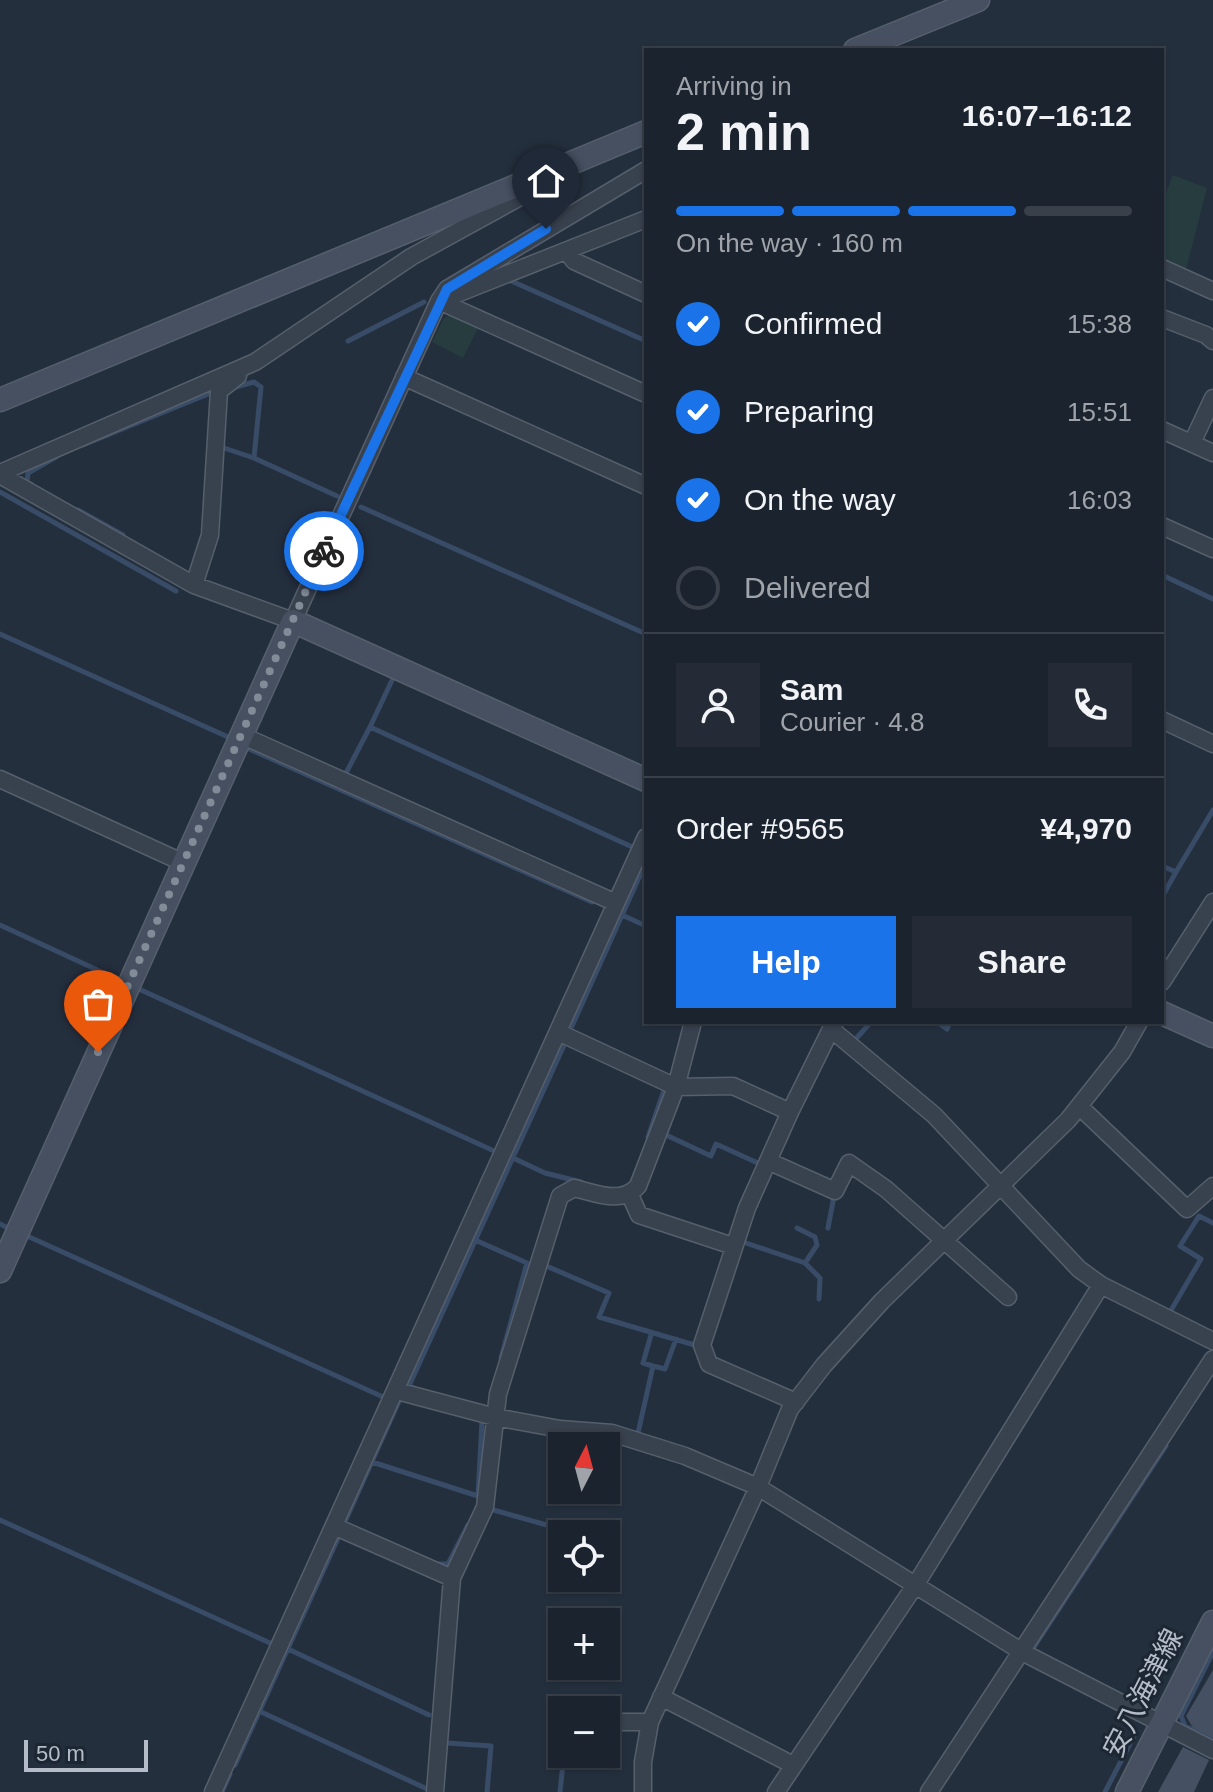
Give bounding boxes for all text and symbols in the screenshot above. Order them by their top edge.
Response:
text: Arriving in [676,71,792,101]
text: 16:07–16:12 [962,99,1132,132]
text: 2 min [676,103,812,161]
pin [512,147,580,229]
icon: home [524,159,568,203]
text: On the way · 160 m [676,228,903,258]
icon: check [676,302,720,346]
text: Confirmed [744,307,882,340]
text: 15:38 [1067,309,1132,339]
icon: check [676,390,720,434]
text: Preparing [744,395,874,428]
text: 15:51 [1067,397,1132,427]
icon: check [676,478,720,522]
text: On the way [744,483,896,516]
text: 16:03 [1067,485,1132,515]
courier [284,511,364,591]
icon: bike [302,529,346,573]
text: Delivered [744,571,871,604]
button: person [676,663,760,747]
button: phone [1048,663,1132,747]
text: Sam [780,673,843,706]
text: Courier · 4.8 [780,707,925,737]
text: Order #9565 [676,812,844,845]
text: ¥4,970 [1040,812,1132,845]
button: Help [676,916,896,1008]
button: Share [912,916,1132,1008]
pin [64,970,132,1052]
icon: bag [76,982,120,1026]
north arrow [548,1432,620,1504]
map controls [548,1432,620,1768]
button: locate [548,1520,620,1592]
button: + [548,1608,620,1680]
street label: 安八海津線 [1097,1624,1189,1762]
button: − [548,1696,620,1768]
scale bar [24,1736,148,1772]
text: 50 m [36,1741,85,1766]

